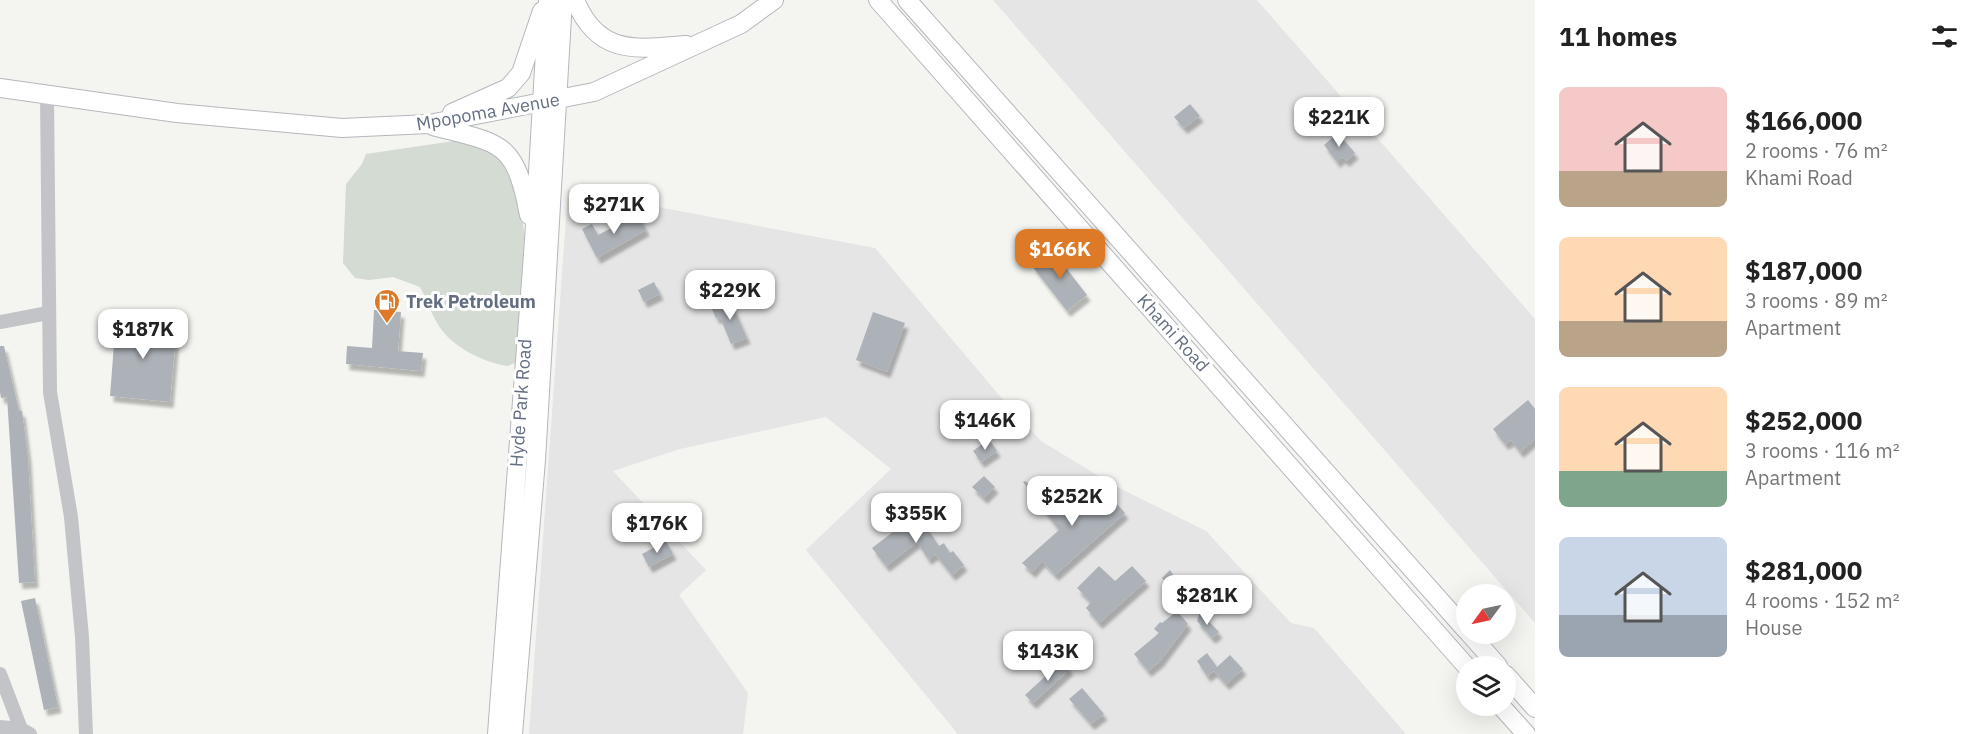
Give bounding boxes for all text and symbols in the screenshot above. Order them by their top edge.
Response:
text: 11 homes [1559,19,1677,53]
icon: filters [1928,20,1961,53]
street label: Mpopoma Avenue [414,88,562,135]
pin: $221K [1297,97,1381,148]
text: $221K [1308,103,1370,130]
text: $166,000 [1745,103,1862,137]
icon: home [1607,111,1679,183]
text: 2 rooms · 76 m² [1745,137,1888,164]
text: Khami Road [1745,164,1853,191]
pin: $271K [572,184,656,235]
text: $271K [583,190,645,217]
pin: $166K [1018,229,1102,280]
text: $166K [1029,235,1091,262]
text: $187,000 [1745,253,1862,287]
icon: home [1607,261,1679,333]
pin: $229K [688,270,772,321]
text: $229K [699,276,761,303]
fuel station icon: Trek Petroleum [372,287,402,325]
text: 3 rooms · 89 m² [1745,287,1888,314]
street label: Khami Road [1132,289,1214,376]
place label: Trek Petroleum [406,290,536,313]
pin: $187K [101,309,185,360]
text: Apartment [1745,314,1841,341]
text: $187K [112,315,174,342]
street label: Hyde Park Road [505,338,536,468]
pin: $146K [943,400,1027,451]
text: $252,000 [1745,403,1862,437]
text: $146K [954,406,1016,433]
icon: home [1607,411,1679,483]
text: 3 rooms · 116 m² [1745,437,1900,464]
text: Apartment [1745,464,1841,491]
pin: $252K [1030,476,1114,527]
text: $252K [1041,482,1103,509]
pin: $355K [874,493,958,544]
text: $355K [885,499,947,526]
pin: $176K [615,503,699,554]
text: $176K [626,509,688,536]
text: $281,000 [1745,553,1862,587]
icon: home [1607,561,1679,633]
pin: $281K [1165,575,1249,626]
text: $281K [1176,581,1238,608]
north arrow [1456,584,1516,644]
map controls [1456,584,1516,716]
text: 4 rooms · 152 m² [1745,587,1900,614]
text: House [1745,614,1802,641]
pin: $143K [1006,631,1090,682]
text: $143K [1017,637,1079,664]
button: layers [1456,656,1516,716]

